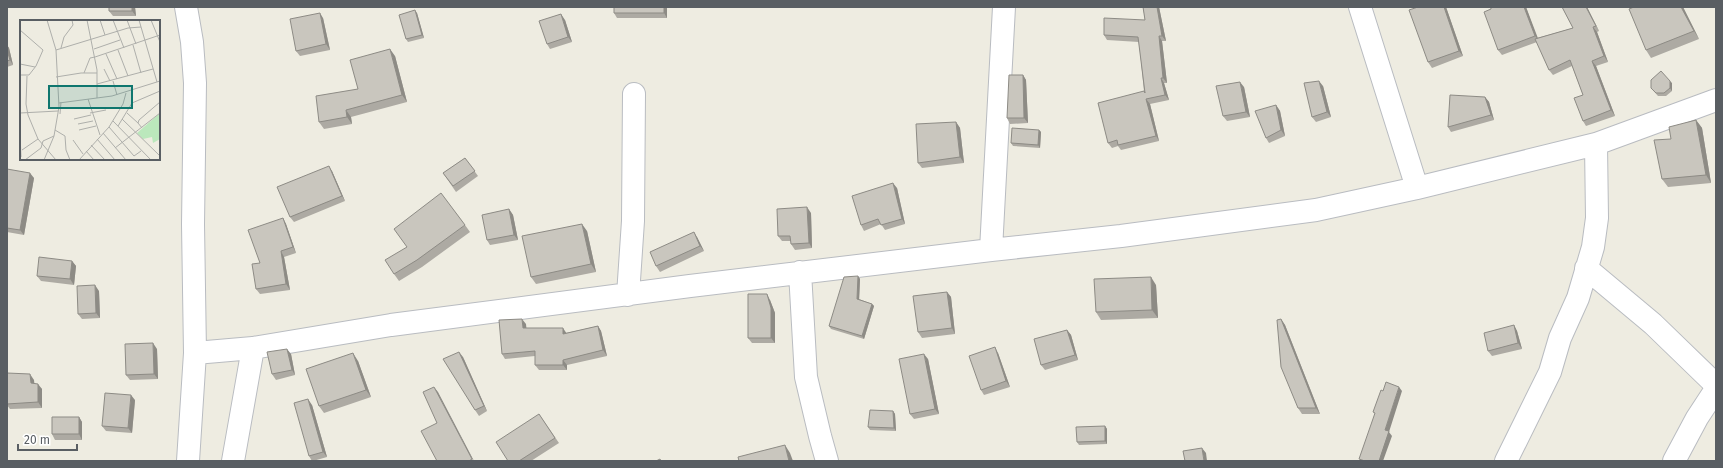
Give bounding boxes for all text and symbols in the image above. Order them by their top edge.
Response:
inset map [20,20,160,160]
scale bar [18,426,77,452]
text: 20 m [24,433,50,447]

